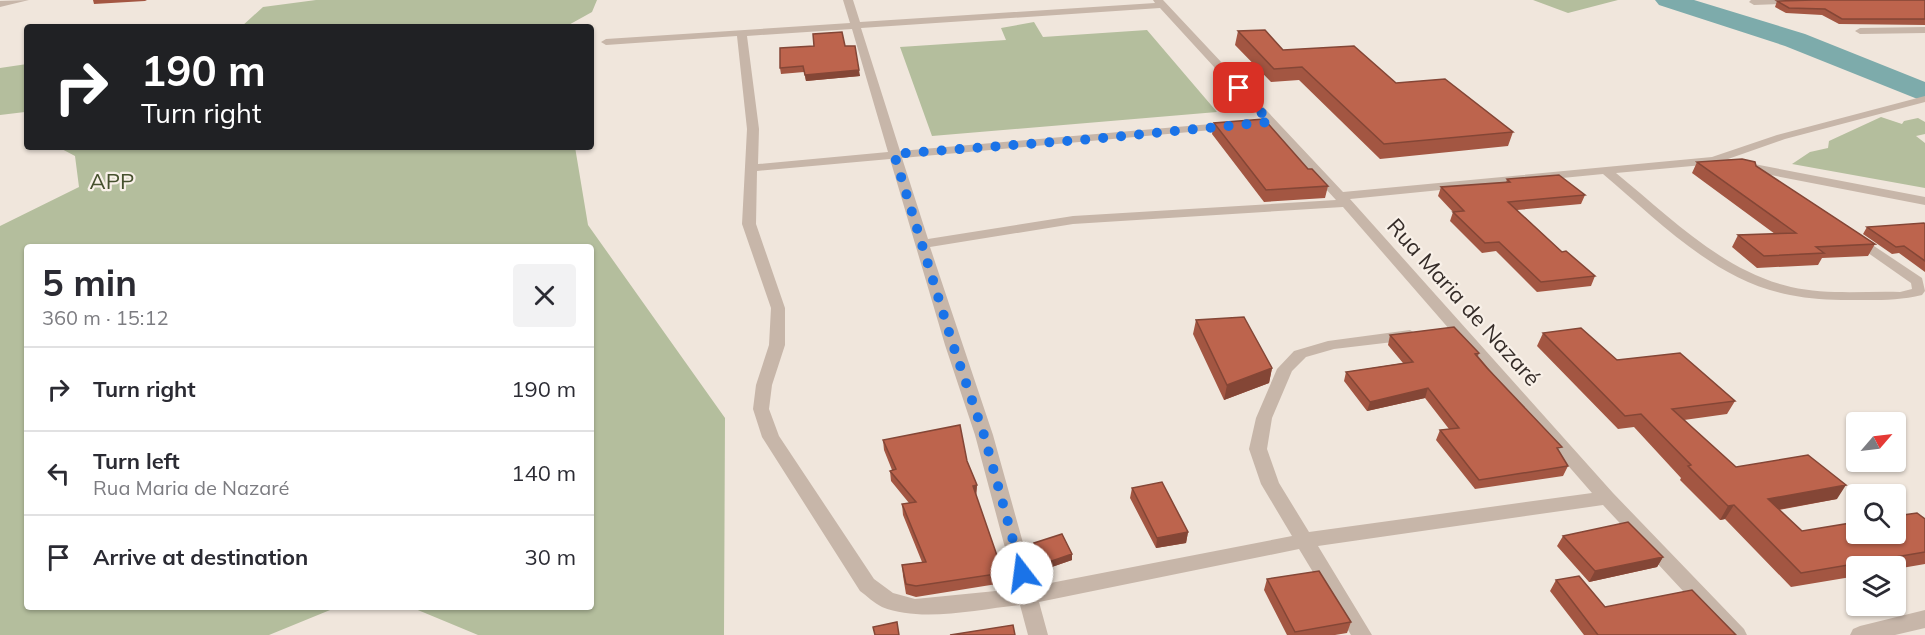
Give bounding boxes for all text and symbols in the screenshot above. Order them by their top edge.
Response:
text: 190 m [141,44,266,97]
icon: right [42,48,120,126]
pin [1213,62,1264,113]
icon: arrive [1222,71,1255,104]
text: Turn right [141,96,261,130]
park label: APP [90,167,134,195]
street label: Rua Maria de Nazaré [1381,212,1547,392]
text: 5 min [42,260,137,305]
button: close [513,264,576,327]
text: 360 m · 15:12 [42,305,168,330]
icon: right [42,373,75,406]
text: Turn right [93,375,196,403]
text: 190 m [511,375,576,403]
north arrow [1846,412,1906,472]
map controls [1846,412,1906,616]
text: Turn left [93,447,180,475]
icon: left [42,457,75,490]
text: 140 m [511,459,576,487]
text: Rua Maria de Nazaré [93,475,289,500]
button: search [1846,484,1906,544]
icon: arrive [42,541,75,574]
position arrow [990,541,1054,605]
text: Arrive at destination [93,543,308,571]
text: 30 m [525,543,576,571]
button: layers [1846,556,1906,616]

